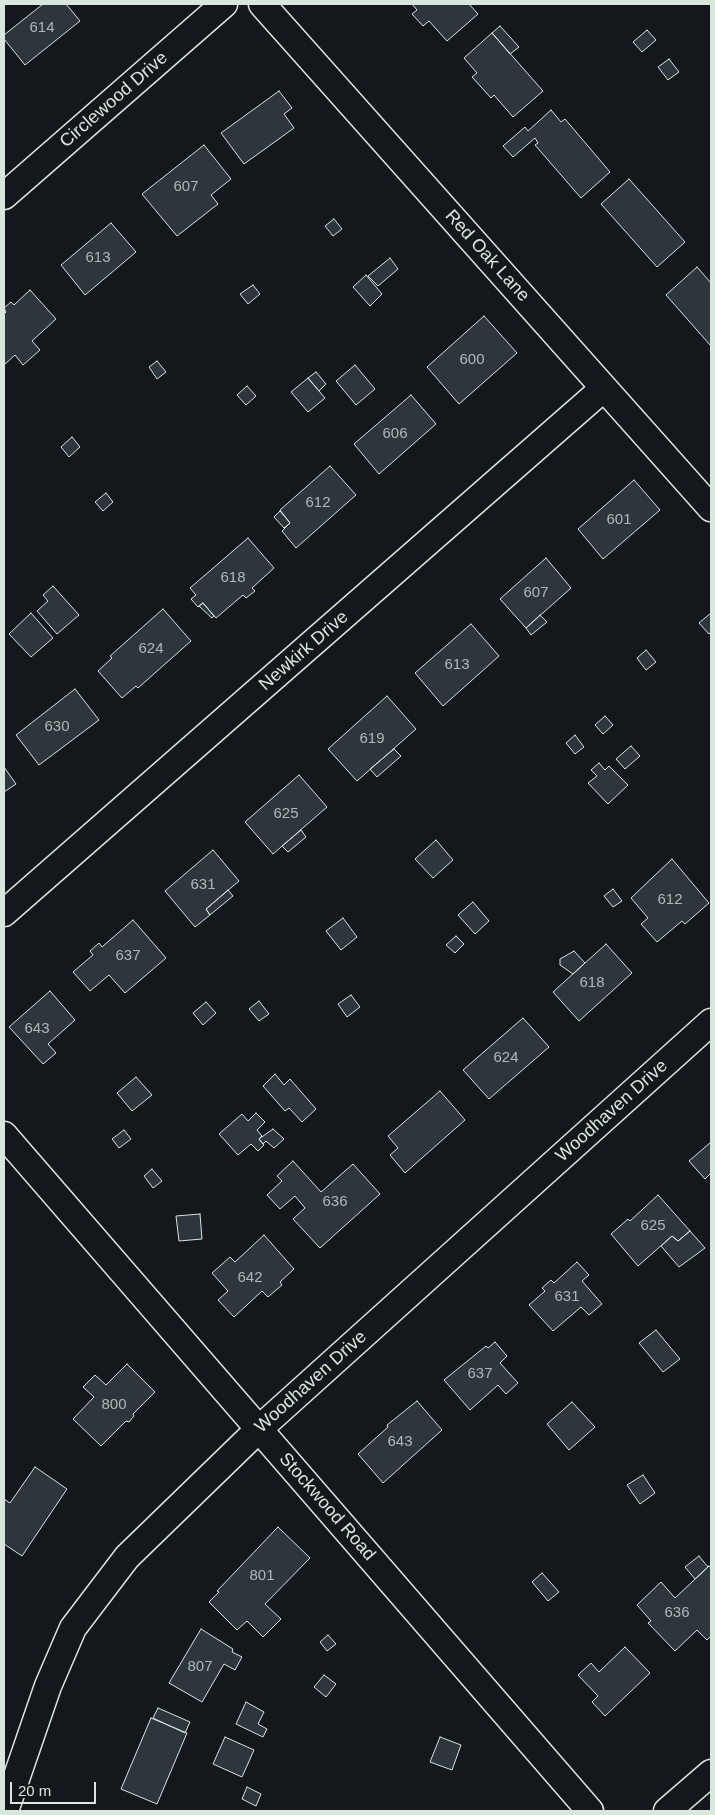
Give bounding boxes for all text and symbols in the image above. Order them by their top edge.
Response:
house number: 614 [29,19,55,37]
street label: Circlewood Drive [56,47,172,153]
house number: 607 [173,178,199,196]
street label: Red Oak Lane [440,206,534,306]
house number: 613 [85,249,111,267]
house number: 600 [459,351,485,369]
house number: 606 [382,425,408,443]
house number: 612 [305,494,331,512]
house number: 601 [606,511,632,529]
house number: 618 [220,569,246,587]
house number: 607 [523,584,549,602]
street label: Newkirk Drive [255,606,353,696]
house number: 624 [138,640,164,658]
house number: 613 [444,656,470,674]
house number: 630 [44,718,70,736]
house number: 619 [359,730,385,748]
house number: 625 [273,805,299,823]
house number: 631 [190,876,216,894]
house number: 612 [657,891,683,909]
house number: 637 [115,947,141,965]
house number: 618 [579,974,605,992]
house number: 643 [24,1020,50,1038]
house number: 624 [493,1049,519,1067]
street label: Woodhaven Drive [552,1055,672,1167]
house number: 636 [322,1193,348,1211]
house number: 625 [640,1217,666,1235]
house number: 642 [237,1269,263,1287]
house number: 631 [554,1288,580,1306]
street label: Woodhaven Drive [251,1326,371,1438]
house number: 637 [467,1365,493,1383]
house number: 800 [101,1396,127,1414]
house number: 643 [387,1433,413,1451]
street label: Stockwood Road [274,1449,380,1565]
house number: 801 [249,1567,275,1585]
house number: 636 [664,1604,690,1622]
house number: 807 [187,1658,213,1676]
scale bar [12,1772,99,1804]
text: 20 m [18,1782,51,1799]

